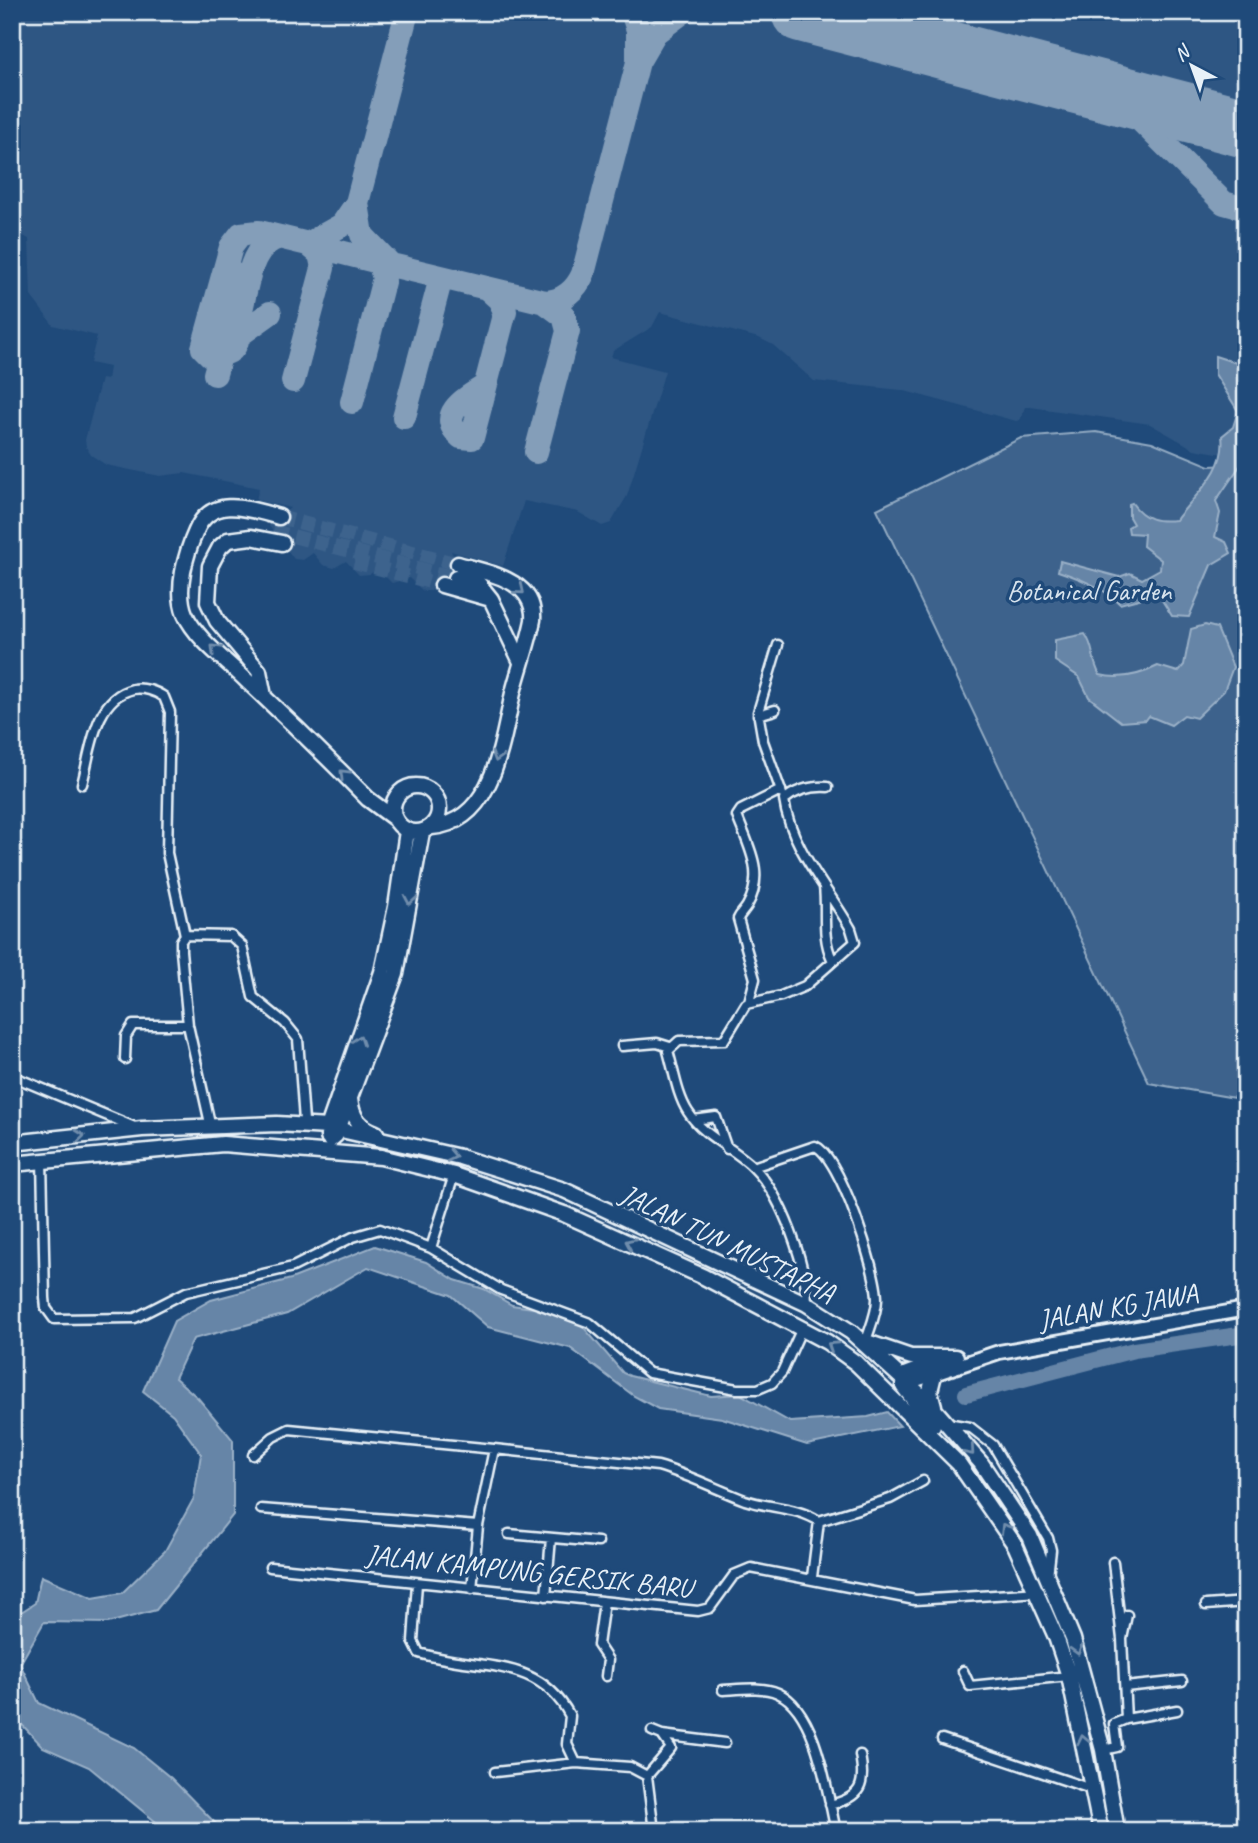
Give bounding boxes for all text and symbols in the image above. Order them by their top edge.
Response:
north arrow [1156,32,1226,102]
text: N [1169,39,1196,67]
park label: Botanical Garden [1007,573,1173,608]
one-way arrow [512,581,525,594]
one-way arrow [210,644,223,657]
one-way arrow [491,751,506,763]
one-way arrow [339,770,352,783]
one-way arrow [403,894,418,906]
one-way arrow [351,1034,365,1046]
one-way arrow [75,1129,86,1144]
one-way arrow [446,1147,458,1162]
street label: JALAN TUN MUSTAPHA [613,1175,842,1310]
one-way arrow [624,1237,637,1251]
street label: JALAN KG JAWA [1034,1275,1201,1338]
one-way arrow [827,1342,840,1354]
one-way arrow [962,1443,974,1456]
one-way arrow [1000,1522,1013,1535]
street label: JALAN KAMPUNG GERSIK BARU [362,1536,698,1606]
one-way arrow [1068,1644,1083,1656]
one-way arrow [1077,1734,1092,1746]

